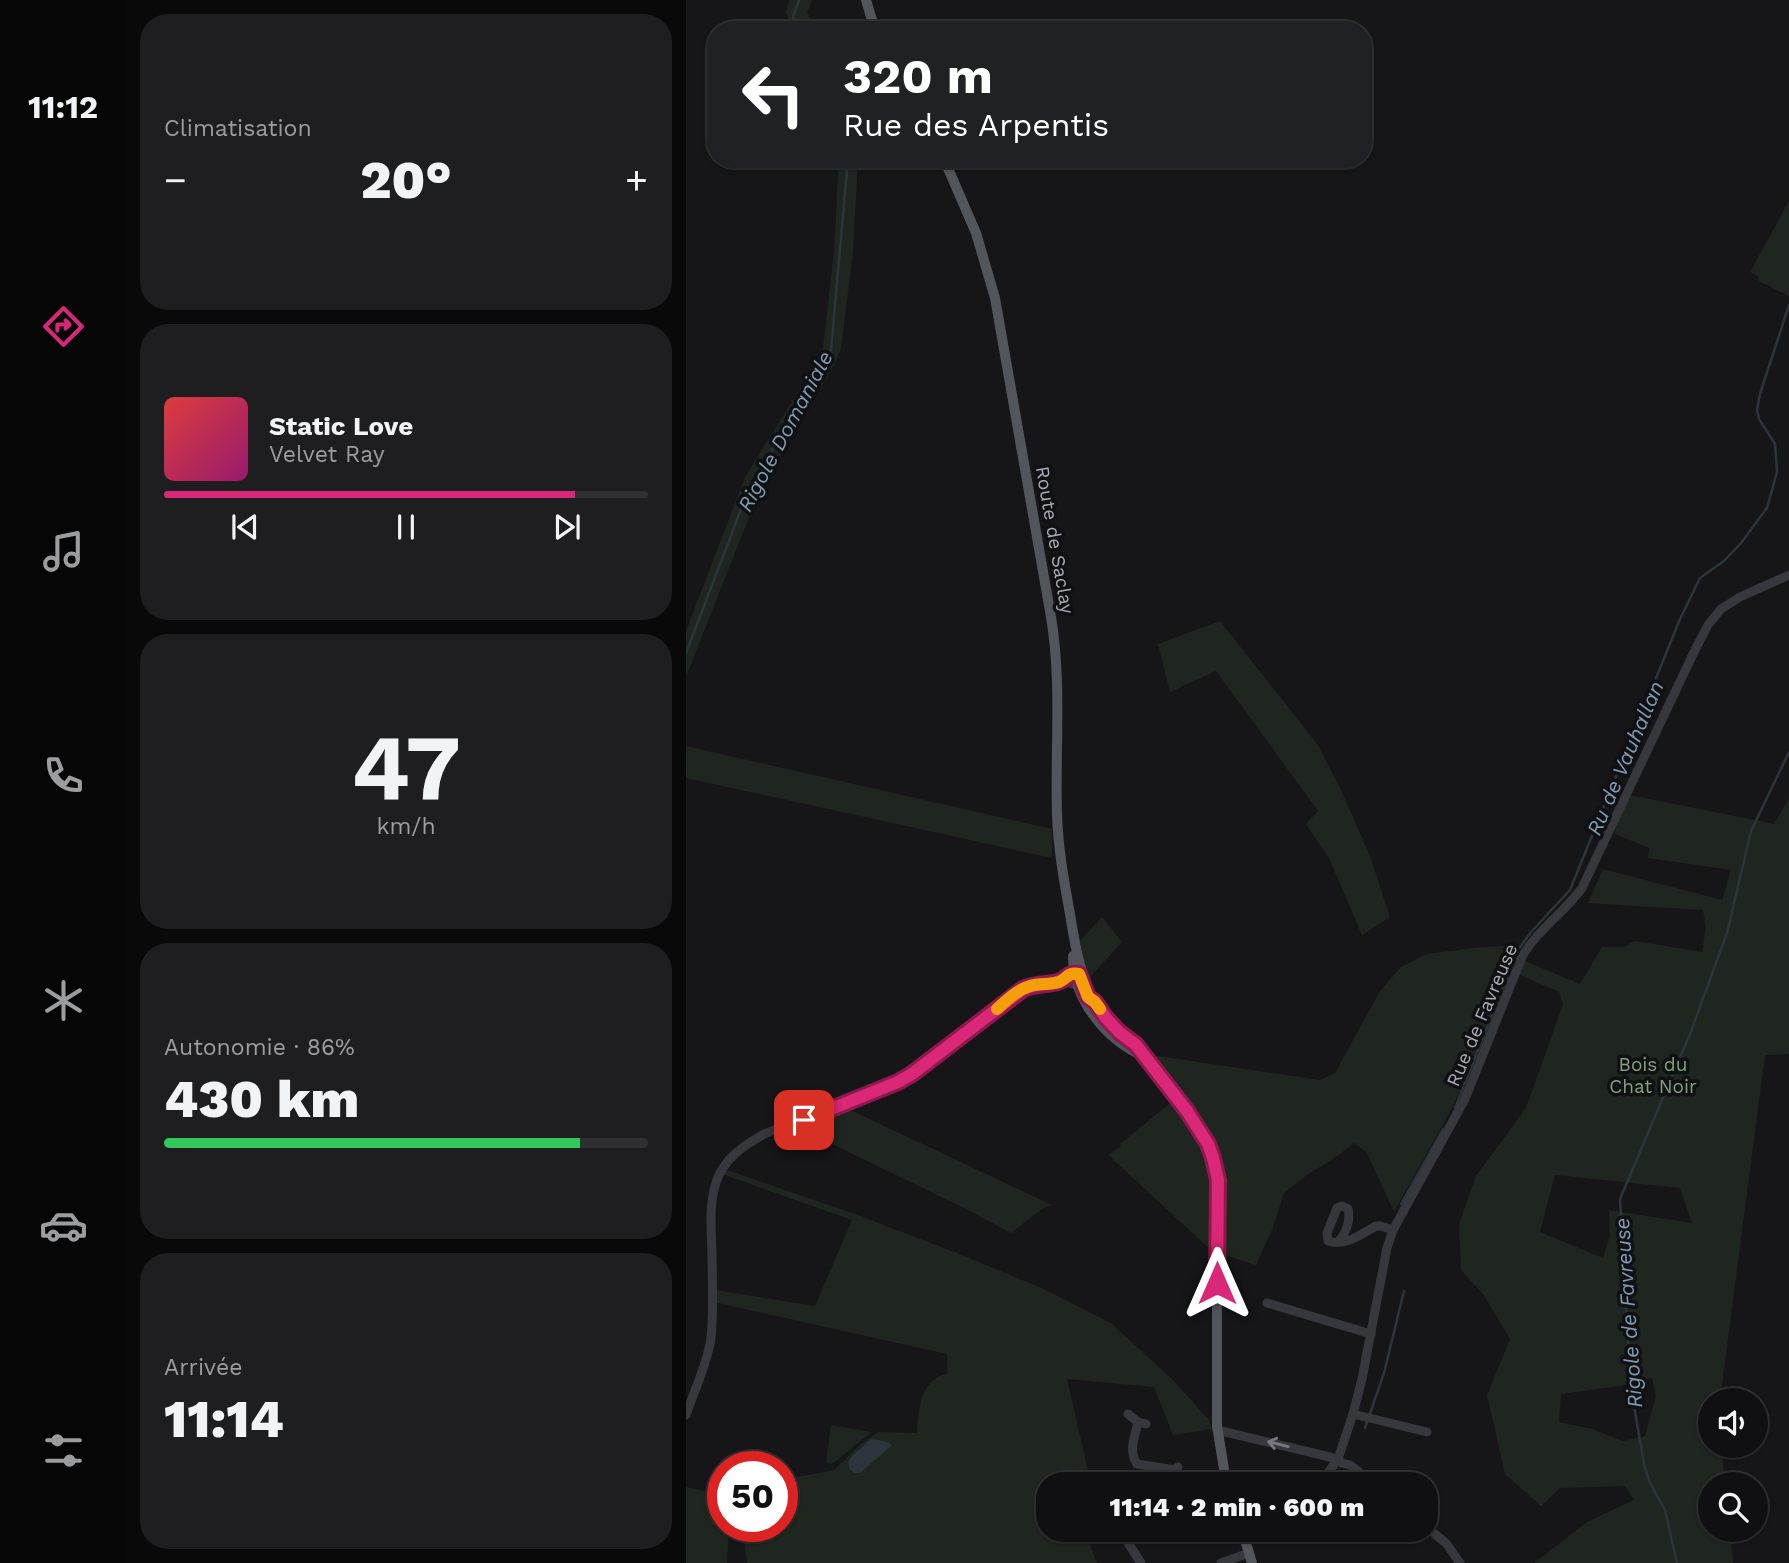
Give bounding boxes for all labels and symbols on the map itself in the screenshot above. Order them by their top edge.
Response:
water label: Rigole Domaniale [732,346,838,516]
street label: Route de Saclay [1031,464,1079,616]
water label: Ru de Vauhallan [1581,677,1669,839]
street label: Rue de Favreuse [1442,940,1522,1090]
park label: Bois du Chat Noir [1609,1053,1697,1098]
pin [774,1090,834,1150]
water label: Rigole de Favreuse [1609,1217,1647,1409]
position arrow [1180,1246,1254,1320]
one-way arrow [1267,1437,1290,1450]
speed limit sign: 50 [707,1451,798,1542]

